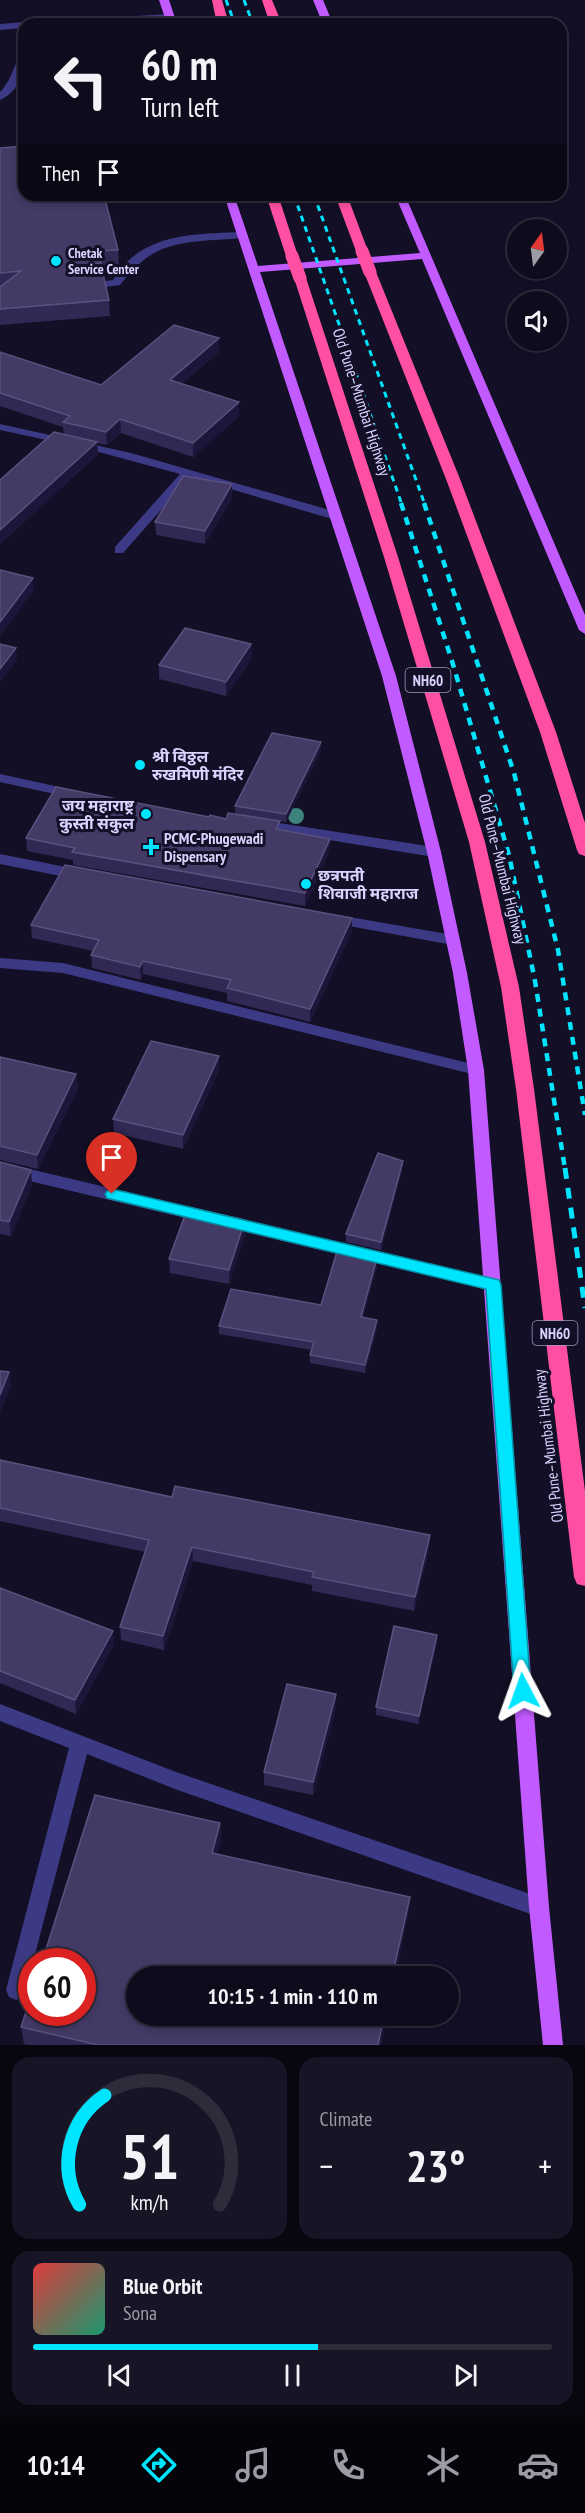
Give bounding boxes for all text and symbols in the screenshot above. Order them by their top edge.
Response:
text: 60 m [141,37,218,92]
icon: left [42,42,120,120]
text: Turn left [141,90,219,124]
icon: arrive [92,156,125,189]
text: Then [42,159,80,187]
north arrow [507,219,567,279]
map controls [507,219,567,351]
place label: Chetak Service Center [68,244,140,278]
marker: Chetak Service Center [49,254,63,268]
button: sound [507,291,567,351]
street label: Old Pune–Mumbai Highway [329,326,395,478]
road number: NH60 [406,668,450,692]
place label: श्री विठ्ठल रुखमिणी मंदिर [152,746,244,784]
marker: श्री विठ्ठल रुखमिणी मंदिर [133,758,147,772]
street label: Old Pune–Mumbai Highway [475,792,531,946]
place label: जय महाराष्ट्र कुस्ती संकुल [59,795,135,834]
marker: जय महाराष्ट्र कुस्ती संकुल [139,807,153,821]
place label: PCMC-Phugewadi Dispensary [164,828,264,866]
marker: PCMC-Phugewadi Dispensary [142,838,160,856]
place label: छत्रपती शिवाजी महाराज [318,865,419,903]
marker: छत्रपती शिवाजी महाराज [299,877,313,891]
pin [86,1132,137,1194]
icon: arrive [95,1141,128,1174]
road number: NH60 [532,1321,578,1345]
street label: Old Pune–Mumbai Highway [529,1368,567,1524]
position arrow [491,1659,555,1723]
speed limit sign: 60 [18,1948,96,2026]
text: 10:15 · 1 min · 110 m [207,1982,378,2010]
text: Climate [320,2106,372,2132]
text: 51 [119,2115,179,2196]
text: 23° [406,2136,465,2194]
text: − [320,2144,333,2187]
text: + [538,2144,552,2187]
text: km/h [130,2188,168,2216]
text: Blue Orbit [123,2272,202,2300]
text: Sona [123,2300,157,2326]
icon: previous [103,2359,136,2392]
icon: pause [276,2359,309,2392]
icon: next [449,2359,482,2392]
icon: directions [138,2444,180,2486]
icon: music [232,2444,274,2486]
icon: phone [327,2444,369,2486]
icon: climate [422,2444,464,2486]
icon: car [517,2444,559,2486]
text: 10:14 [26,2448,85,2482]

